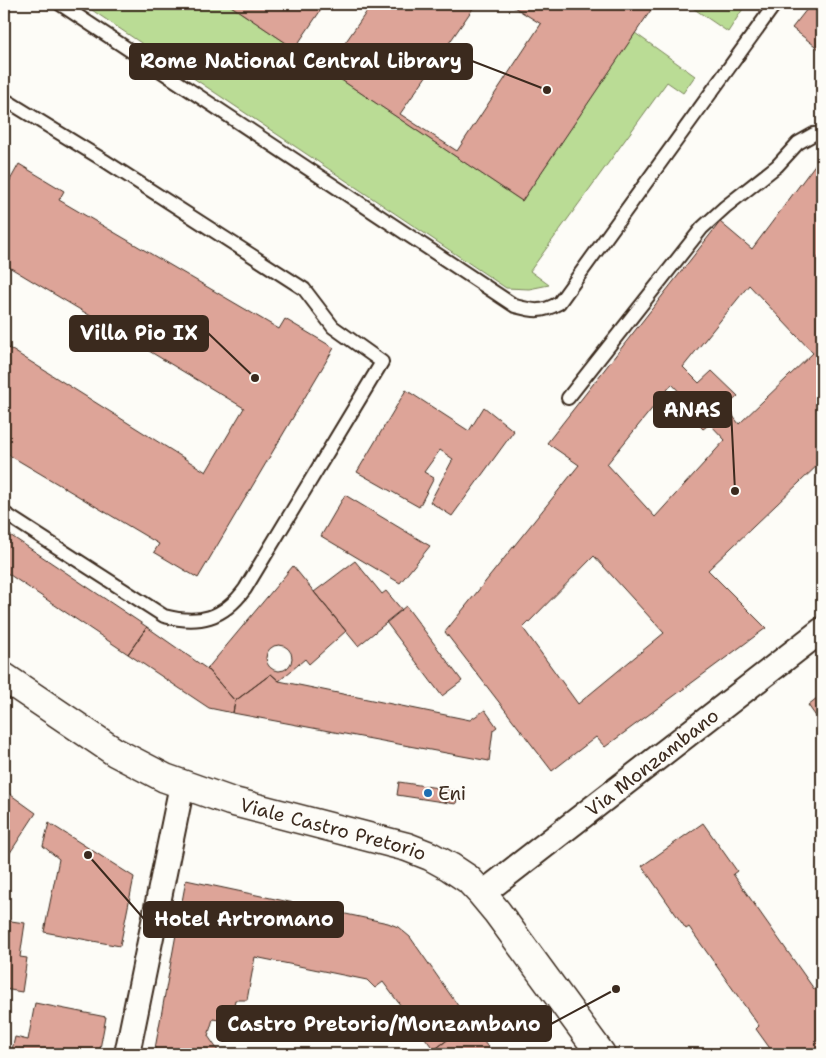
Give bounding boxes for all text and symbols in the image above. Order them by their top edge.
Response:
callout: Rome National Central Library [130,44,472,79]
text: Rome National Central Library [140,48,462,74]
callout: Villa Pio IX [70,316,208,351]
text: Villa Pio IX [80,320,198,346]
callout: ANAS [654,392,731,427]
text: ANAS [663,397,721,423]
street label: Via Monzambano [580,702,724,822]
place label: Eni [438,781,466,806]
marker: Eni [422,787,434,799]
street label: Viale Castro Pretorio [237,792,430,866]
callout: Hotel Artromano [144,902,343,937]
text: Hotel Artromano [154,906,334,932]
callout: Castro Pretorio/Monzambano [217,1006,551,1041]
text: Castro Pretorio/Monzambano [227,1011,541,1037]

